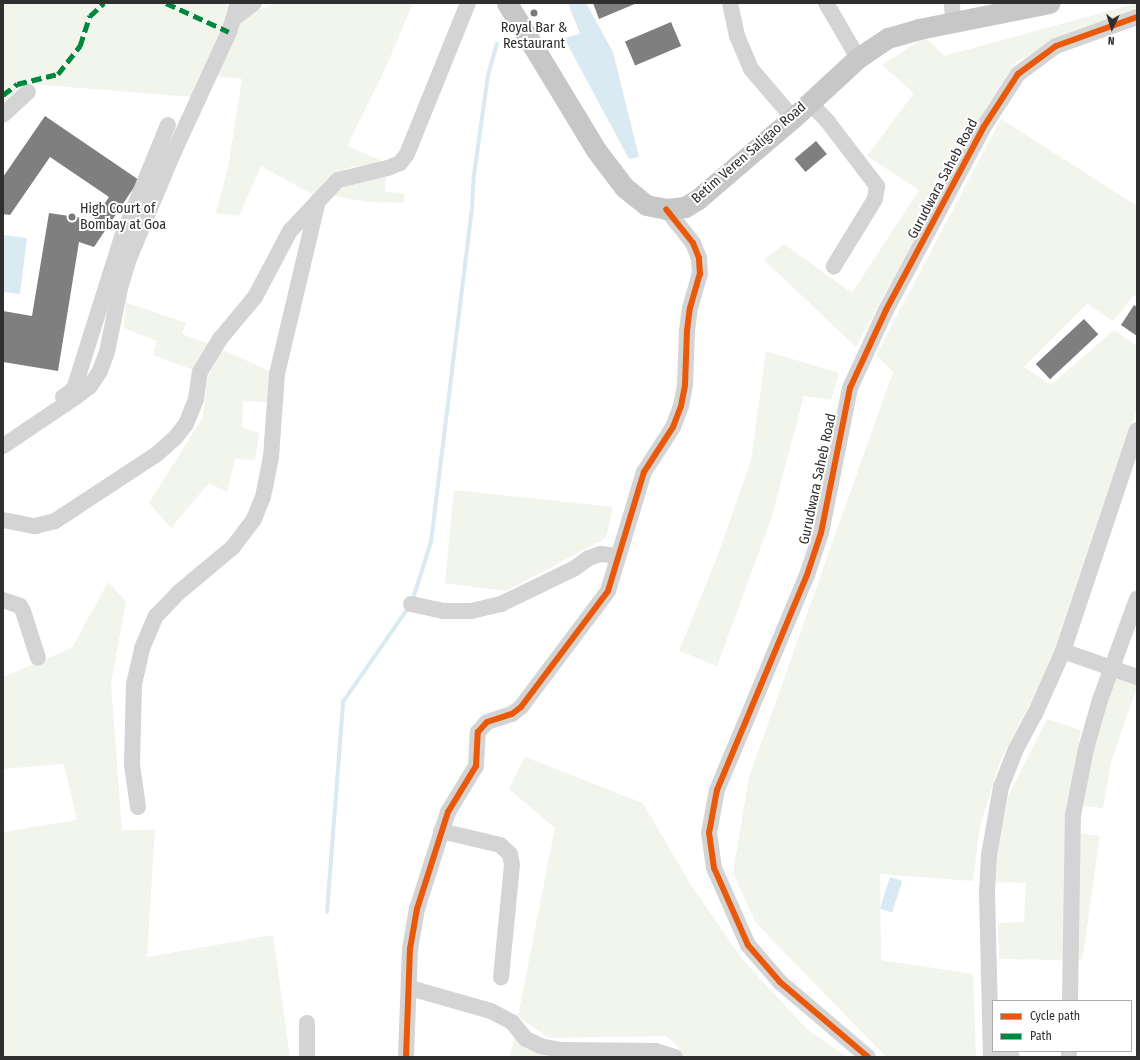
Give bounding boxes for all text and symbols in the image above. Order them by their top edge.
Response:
marker: Royal Bar & Restaurant [529,8,539,18]
north arrow [1092,8,1132,48]
place label: Royal Bar & Restaurant [501,20,567,52]
text: N [1107,34,1115,47]
street label: Betim Veren Saligao Road [688,99,810,207]
street label: Gurudwara Saheb Road [904,116,982,242]
place label: High Court of Bombay at Goa [80,201,166,234]
marker: High Court of Bombay at Goa [67,212,77,222]
street label: Gurudwara Saheb Road [796,412,840,546]
legend [992,1000,1132,1052]
text: Cycle path [1030,1009,1080,1023]
text: Path [1030,1029,1052,1043]

